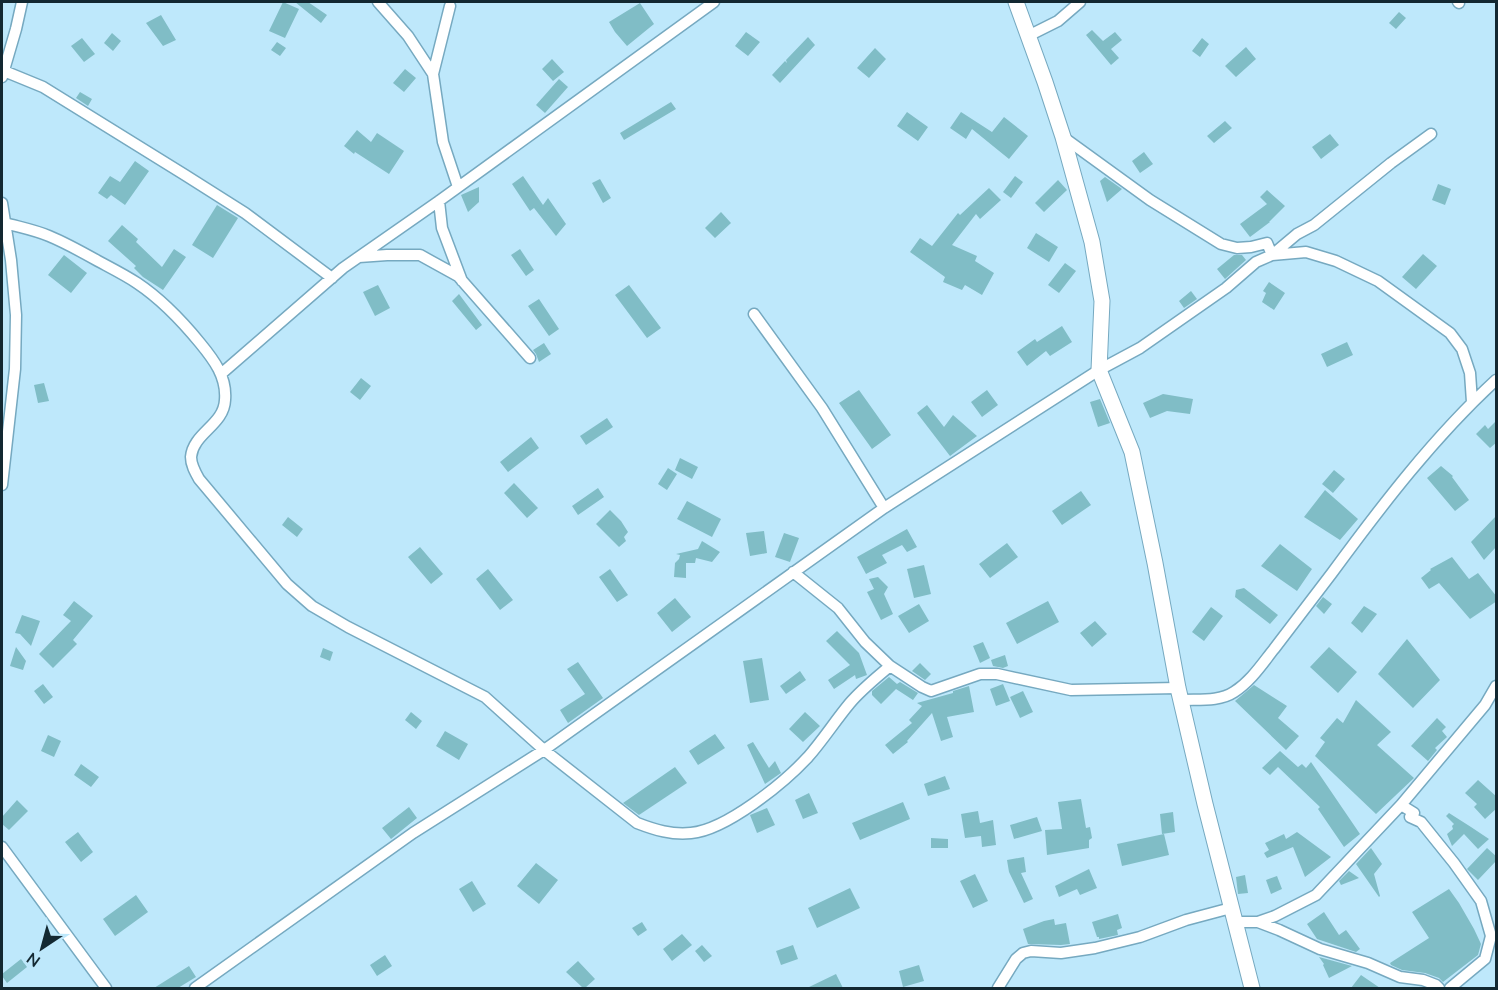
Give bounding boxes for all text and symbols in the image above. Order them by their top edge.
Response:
north arrow [12,918,72,978]
text: N [22,947,45,972]

